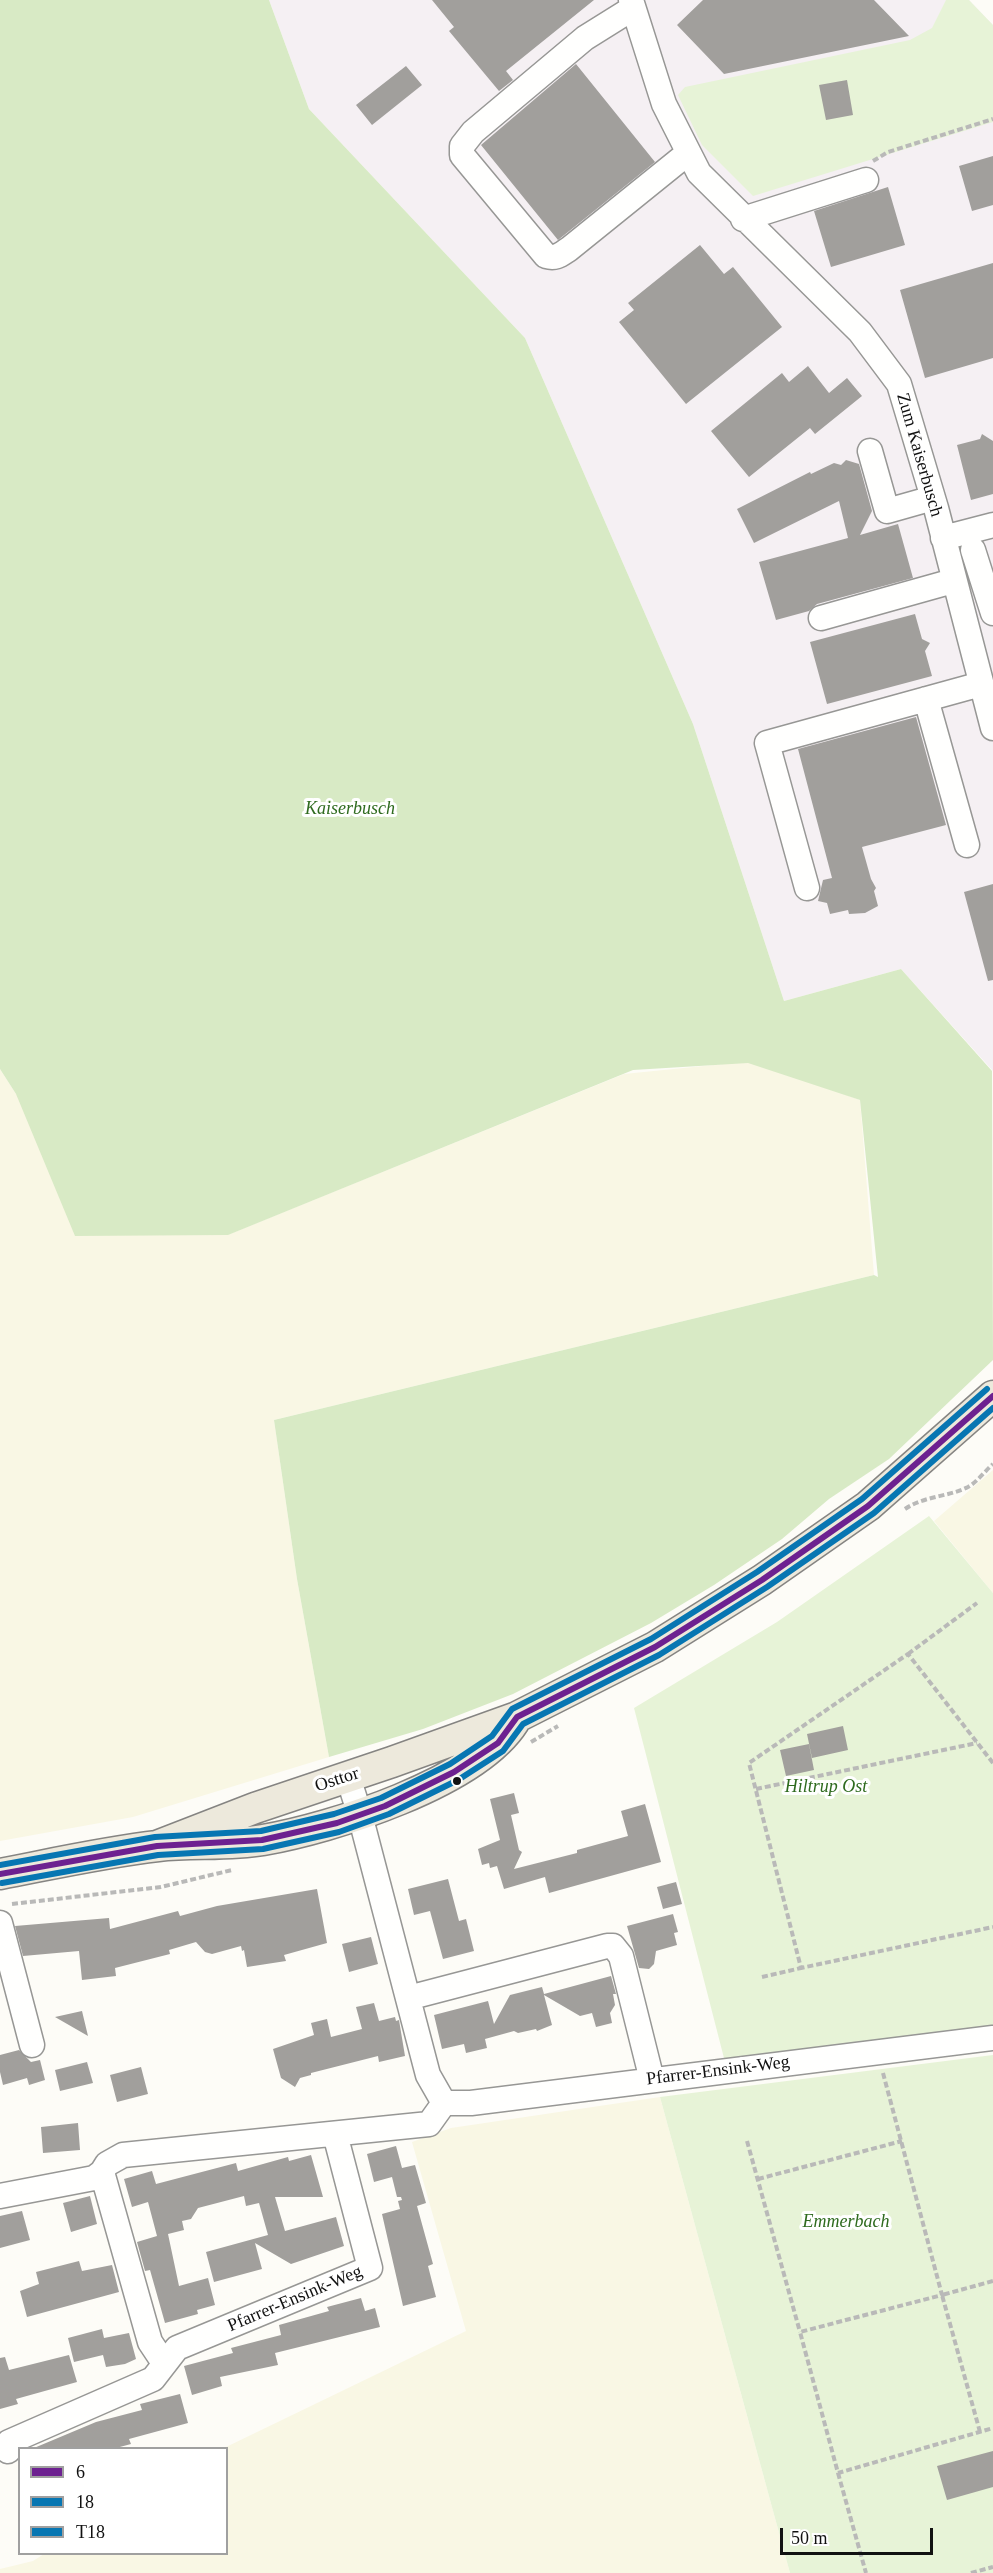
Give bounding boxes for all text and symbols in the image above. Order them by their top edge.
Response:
street label: Zum Kaiserbusch [891,391,947,519]
park label: Kaiserbusch [305,798,395,820]
street label: Osttor [312,1763,362,1797]
unlabelled marker [451,1775,463,1787]
park label: Hiltrup Ost [785,1776,867,1798]
street label: Pfarrer-Ensink-Weg [645,2051,791,2091]
park label: Emmerbach [803,2211,889,2233]
street label: Pfarrer-Ensink-Weg [224,2261,366,2337]
legend [18,2447,228,2555]
text: 6 [76,2462,85,2482]
text: 18 [76,2492,94,2512]
scale bar [783,2516,936,2554]
text: T18 [76,2522,105,2542]
text: 50 m [791,2528,828,2548]

